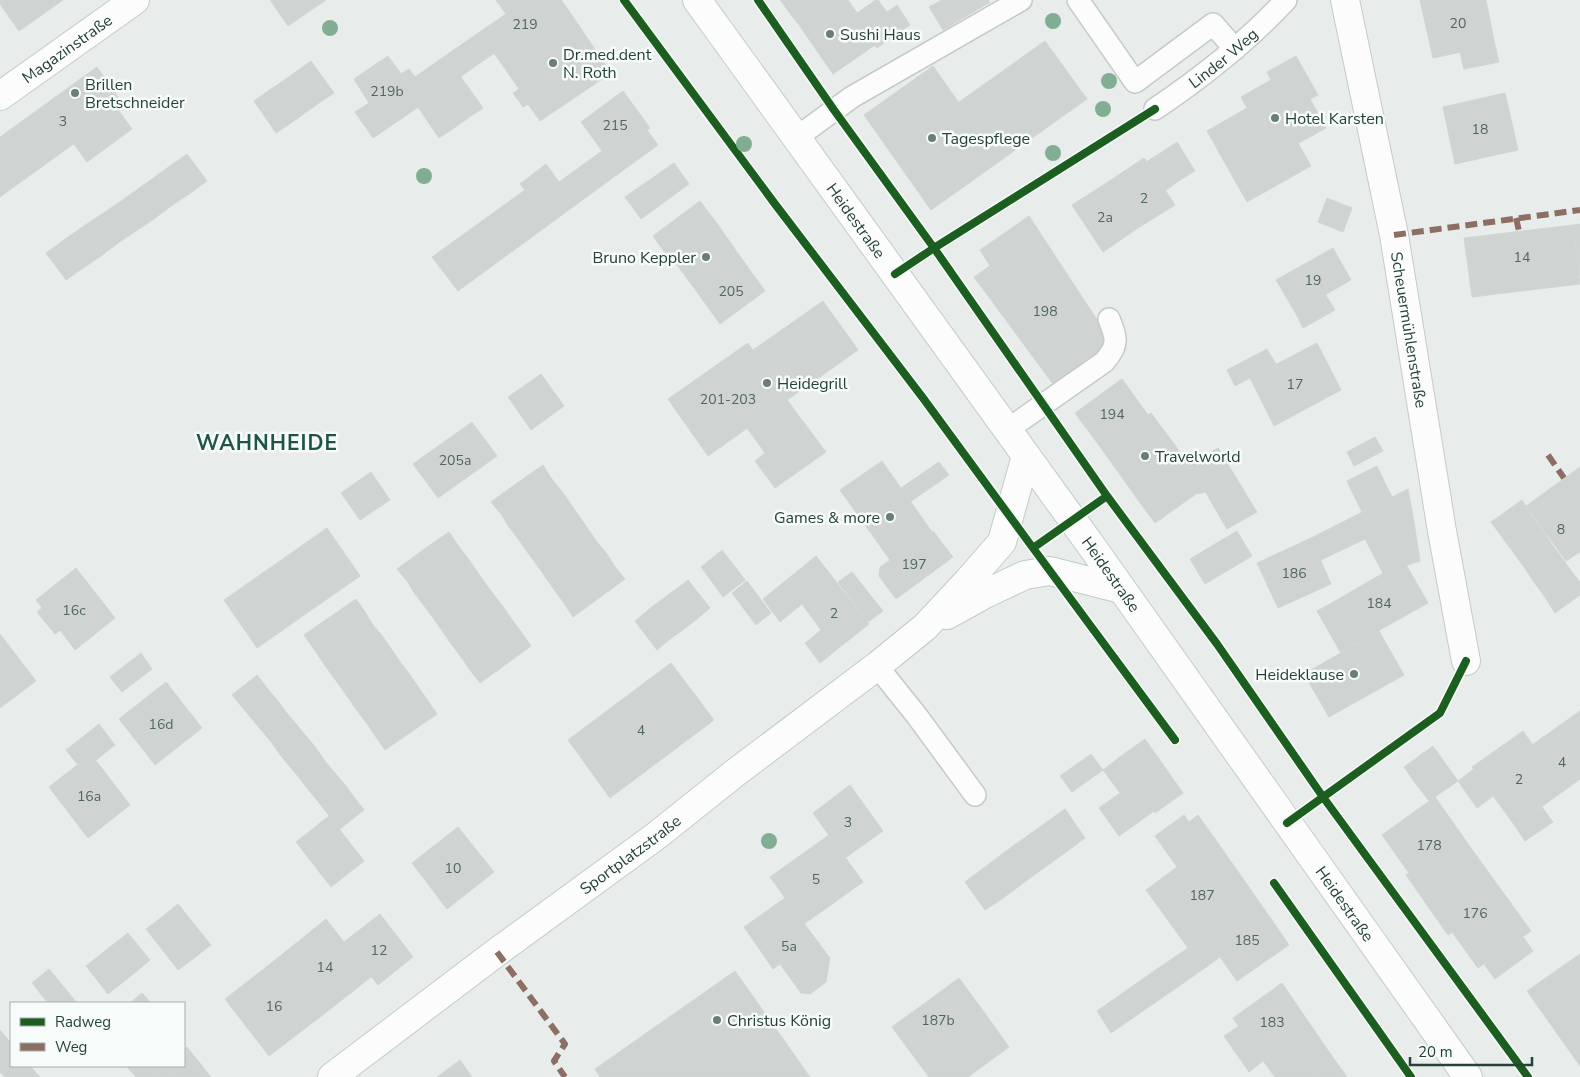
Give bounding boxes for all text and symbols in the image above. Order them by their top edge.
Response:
street label: Magazinstraße [18,10,117,89]
house number: 20 [1450,14,1466,33]
house number: 219 [512,15,538,34]
place label: Sushi Haus [840,24,921,46]
street label: Linder Weg [1184,24,1263,94]
marker: Sushi Haus [824,28,836,40]
place label: Dr.med.dent N. Roth [563,44,652,84]
marker: Dr.med.dent N. Roth [547,57,559,69]
place label: Brillen Bretschneider [85,74,185,114]
house number: 219b [370,82,404,101]
marker: Brillen Bretschneider [69,87,81,99]
place label: Hotel Karsten [1285,108,1384,130]
house number: 3 [59,112,67,131]
marker: Hotel Karsten [1269,112,1281,124]
house number: 215 [602,116,628,135]
house number: 18 [1472,120,1488,139]
place label: Tagespflege [942,128,1030,150]
marker: Tagespflege [926,132,938,144]
street label: Heidestraße [821,179,890,263]
house number: 2 [1140,189,1148,208]
house number: 2a [1097,208,1113,227]
place label: Bruno Keppler [593,247,696,269]
house number: 14 [1514,248,1530,267]
street label: Scheuermühlenstraße [1385,250,1432,410]
marker: Bruno Keppler [700,251,712,263]
house number: 19 [1305,271,1321,290]
house number: 205 [718,282,744,301]
house number: 198 [1032,302,1058,321]
place label: Heidegrill [777,373,848,395]
house number: 17 [1287,375,1303,394]
marker: Heidegrill [761,377,773,389]
house number: 201-203 [700,390,756,409]
house number: 194 [1099,405,1125,424]
district label: WAHNHEIDE [196,429,338,457]
place label: Travelworld [1155,446,1241,468]
marker: Travelworld [1139,450,1151,462]
house number: 205a [439,451,471,470]
place label: Games & more [774,507,880,529]
marker: Games & more [884,511,896,523]
house number: 8 [1557,520,1565,539]
street label: Heidestraße [1076,532,1145,617]
house number: 197 [901,555,927,574]
house number: 186 [1281,564,1307,583]
house number: 184 [1366,594,1392,613]
house number: 16c [62,601,86,620]
house number: 2 [830,604,838,623]
place label: Heideklause [1255,664,1344,686]
marker: Heideklause [1348,668,1360,680]
house number: 16d [149,715,173,734]
house number: 4 [637,721,645,740]
house number: 4 [1558,753,1566,772]
house number: 2 [1515,770,1523,789]
house number: 16a [77,787,101,806]
street label: Sportplatzstraße [575,810,686,900]
house number: 3 [844,813,852,832]
house number: 178 [1416,836,1442,855]
house number: 10 [445,859,461,878]
street label: Heidestraße [1310,862,1379,946]
house number: 5 [812,870,820,889]
house number: 187 [1189,886,1215,905]
house number: 176 [1462,904,1488,923]
house number: 185 [1234,931,1260,950]
house number: 5a [781,937,797,956]
house number: 12 [371,941,387,960]
house number: 14 [317,958,333,977]
house number: 16 [266,997,282,1016]
legend [10,1002,185,1067]
place label: Christus König [727,1010,831,1032]
house number: 187b [921,1011,955,1030]
text: Radweg [55,1012,111,1032]
house number: 183 [1259,1013,1285,1032]
marker: Christus König [711,1014,723,1026]
scale bar [1410,1034,1532,1066]
text: Weg [55,1037,87,1057]
text: 20 m [1418,1042,1453,1062]

